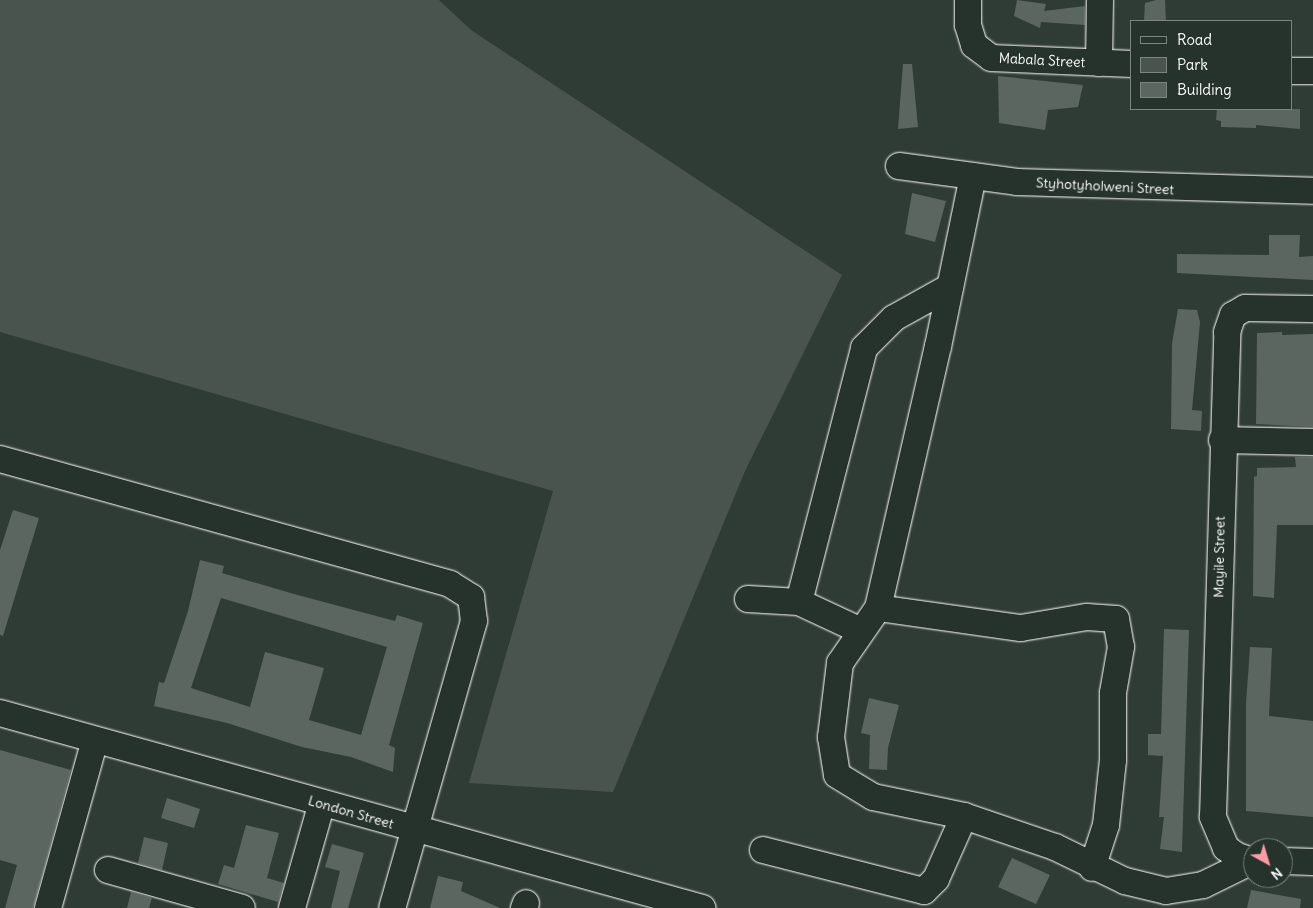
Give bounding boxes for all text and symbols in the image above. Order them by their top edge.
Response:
legend [1130,20,1293,110]
text: Road [1177,30,1212,49]
street label: Mabala Street [998,49,1086,71]
text: Park [1177,55,1208,74]
text: Building [1177,80,1232,99]
street label: Styhotyholweni Street [1036,174,1174,198]
street label: Mayile Street [1210,516,1228,598]
street label: London Street [306,792,396,832]
north arrow [1243,838,1293,888]
text: N [1267,864,1286,884]

